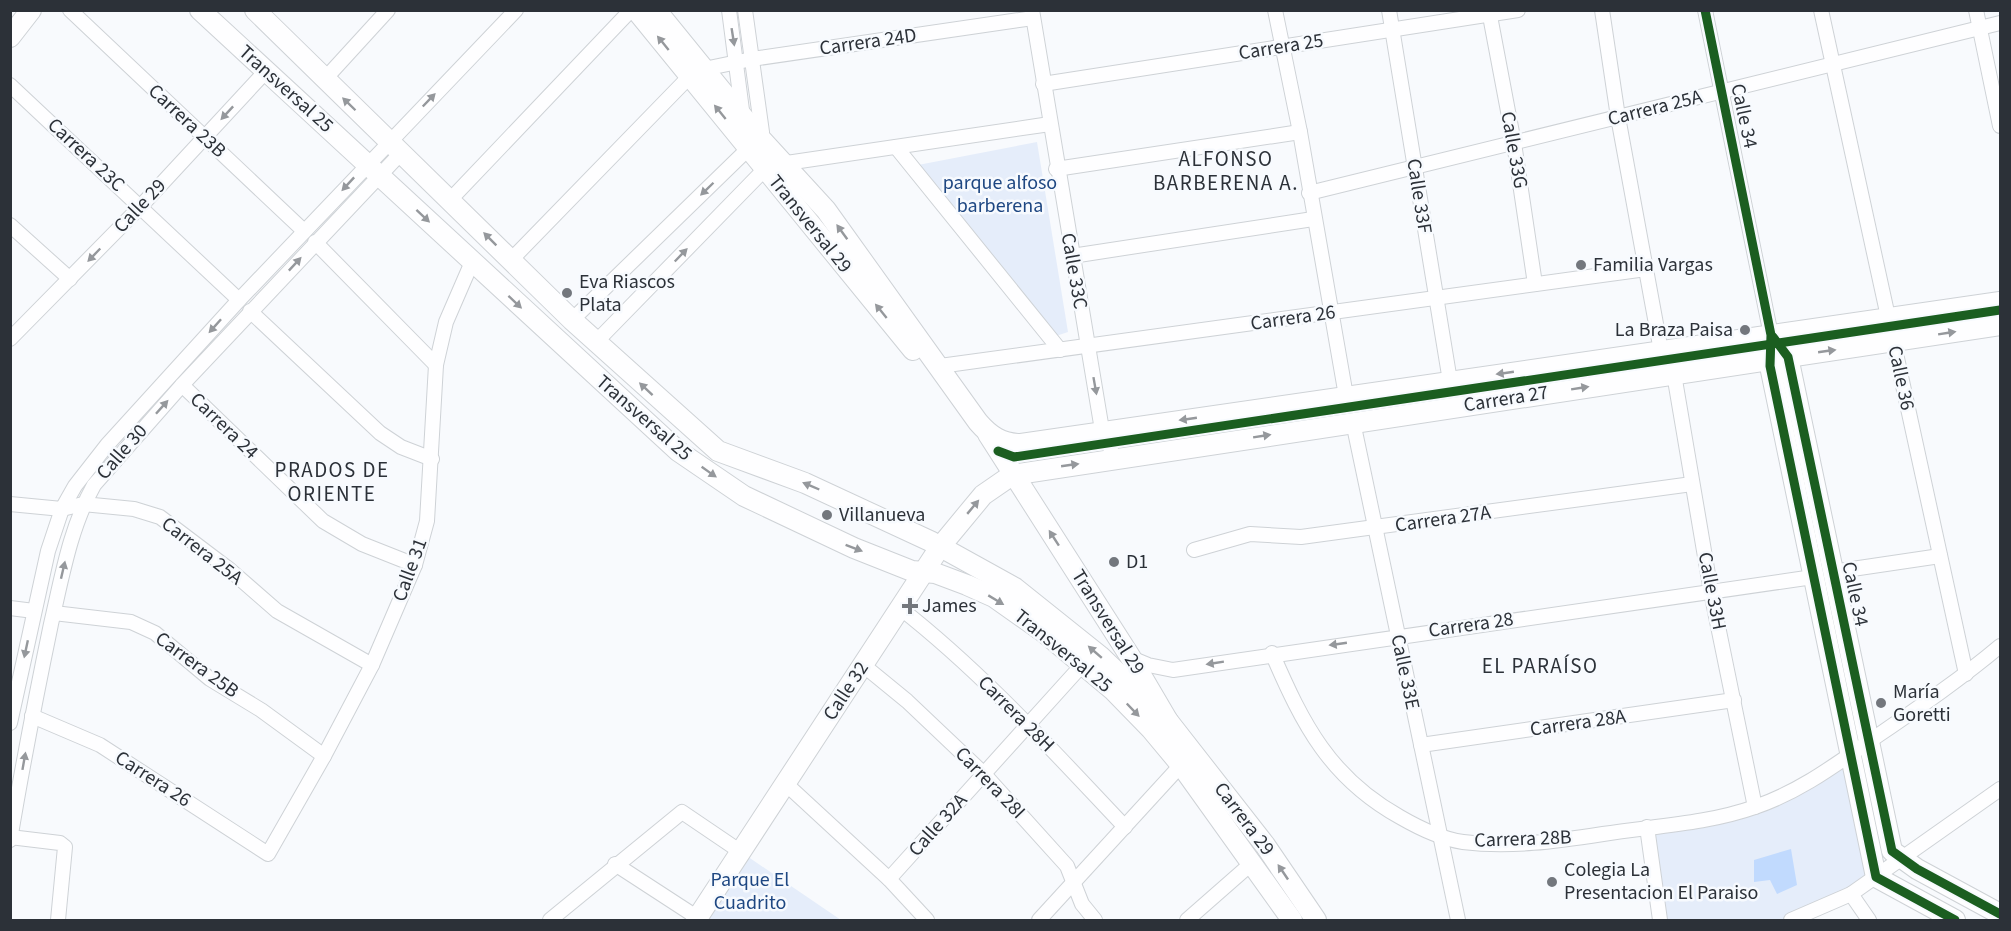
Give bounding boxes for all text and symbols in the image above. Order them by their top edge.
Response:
street label: Carrera 24D [818,21,918,63]
street label: Carrera 25 [1237,26,1325,68]
one-way arrow [728,27,737,46]
one-way arrow [657,36,670,51]
street label: Transversal 25 [232,39,340,139]
street label: Carrera 23B [142,78,232,164]
street label: Calle 34 [1723,81,1765,151]
street label: Carrera 25A [1605,83,1705,133]
one-way arrow [422,92,436,107]
one-way arrow [343,98,357,112]
one-way arrow [713,104,726,120]
one-way arrow [220,105,234,120]
street label: Calle 33G [1493,109,1535,191]
street label: Carrera 23C [41,112,131,198]
district label: ALFONSO BARBERENA A. [1153,144,1299,198]
street label: Calle 33F [1399,157,1439,236]
street label: Transversal 29 [762,169,858,279]
park label: parque alfoso barberena [943,169,1057,220]
street label: Calle 29 [107,173,173,239]
one-way arrow [341,176,355,191]
one-way arrow [700,182,715,196]
one-way arrow [415,209,430,223]
one-way arrow [836,225,848,241]
street label: Calle 33C [1054,231,1094,311]
one-way arrow [484,233,498,247]
one-way arrow [87,247,101,261]
one-way arrow [674,247,688,262]
place label: Familia Vargas [1593,251,1713,279]
one-way arrow [287,257,301,271]
marker: Familia Vargas [1574,258,1588,272]
place label: Eva Riascos Plata [579,268,675,319]
marker: Eva Riascos Plata [560,286,574,300]
one-way arrow [507,295,522,308]
street label: Carrera 26 [1249,298,1337,338]
one-way arrow [875,303,887,318]
place label: La Braza Paisa [1615,316,1733,344]
one-way arrow [208,319,222,334]
marker: La Braza Paisa [1738,323,1752,337]
one-way arrow [1938,328,1957,337]
street label: Calle 36 [1880,343,1922,413]
one-way arrow [1817,346,1836,355]
street label: Transversal 25 [590,368,698,468]
one-way arrow [1496,369,1515,378]
one-way arrow [1090,377,1099,396]
street label: Carrera 27 [1462,378,1550,420]
one-way arrow [639,383,654,396]
one-way arrow [1570,383,1589,392]
street label: Carrera 24 [184,386,265,466]
one-way arrow [155,399,169,414]
one-way arrow [1178,415,1197,424]
street label: Calle 30 [90,418,154,486]
one-way arrow [1253,431,1272,440]
district label: PRADOS DE ORIENTE [275,455,389,509]
one-way arrow [1060,461,1079,470]
one-way arrow [700,466,716,478]
one-way arrow [802,481,820,491]
street label: Carrera 27A [1393,498,1493,540]
one-way arrow [966,500,979,515]
place label: Villanueva [839,501,925,529]
marker: Villanueva [820,508,834,522]
street label: Carrera 25A [155,510,249,592]
one-way arrow [1049,530,1060,546]
street label: Calle 31 [386,534,434,606]
one-way arrow [845,543,863,553]
place label: D1 [1126,548,1148,576]
street label: Calle 33H [1691,550,1733,632]
marker: D1 [1107,555,1121,569]
street label: Calle 34 [1834,559,1876,629]
one-way arrow [59,561,68,580]
street label: Transversal 29 [1065,564,1151,680]
place label: James [922,592,977,620]
one-way arrow [988,594,1004,605]
marker: James [903,599,917,613]
street label: Transversal 25 [1008,603,1118,699]
street label: Carrera 28 [1427,605,1515,645]
street label: Carrera 25B [149,625,245,705]
street label: Calle 33E [1383,632,1427,712]
one-way arrow [1329,639,1348,649]
one-way arrow [21,640,30,659]
one-way arrow [1088,646,1103,659]
district label: EL PARAÍSO [1482,651,1598,681]
street label: Calle 32 [816,656,876,726]
one-way arrow [1205,658,1224,667]
street label: Carrera 28H [971,669,1061,759]
place label: María Goretti [1893,678,1951,729]
marker: María Goretti [1874,696,1888,710]
street label: Carrera 28A [1528,702,1628,744]
one-way arrow [1125,703,1139,717]
street label: Carrera 28I [948,741,1032,825]
street label: Carrera 26 [110,744,197,814]
one-way arrow [20,752,29,771]
street label: Carrera 29 [1207,776,1281,862]
street label: Calle 32A [902,787,974,863]
street label: Carrera 28B [1474,823,1572,855]
place label: Colegia La Presentacion El Paraiso [1564,856,1758,907]
one-way arrow [1278,864,1289,880]
park label: Parque El Cuadrito [711,866,789,917]
marker: Colegia La Presentacion El Paraiso [1545,875,1559,889]

